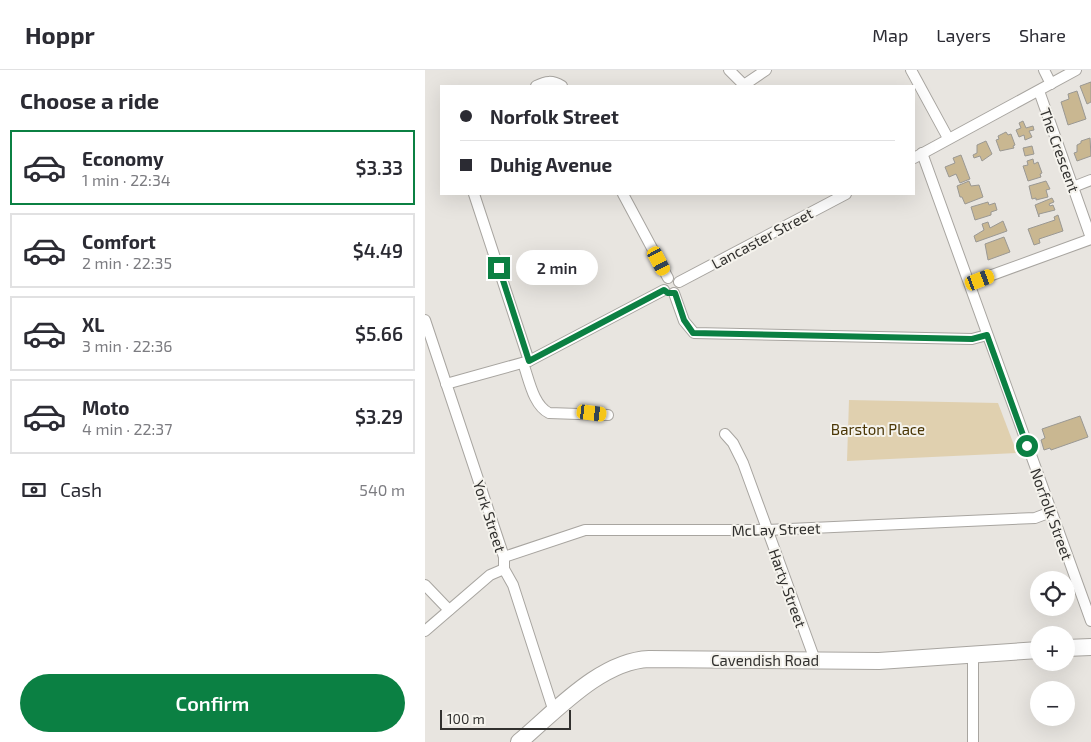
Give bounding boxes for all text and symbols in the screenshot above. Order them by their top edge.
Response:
text: Hoppr [25,20,95,49]
text: Map [872,24,908,46]
text: Layers [936,24,991,46]
text: Share [1019,24,1066,46]
text: Choose a ride [20,87,159,113]
text: Norfolk Street [490,105,619,128]
street label: The Crescent [1036,105,1084,195]
icon: car [22,145,67,190]
text: Economy [82,147,164,170]
text: Duhig Avenue [490,153,612,176]
text: $3.33 [356,156,403,179]
text: 1 min · 22:34 [82,170,171,189]
street label: Lancaster Street [708,204,816,272]
icon: car [22,228,67,273]
text: Comfort [82,230,156,253]
text: $4.49 [353,239,403,262]
car [645,244,672,278]
callout: 2 min [517,250,599,286]
text: 2 min · 22:35 [82,253,172,272]
route end [488,257,510,279]
text: 2 min [537,258,577,277]
car [963,268,996,292]
icon: car [22,311,67,356]
text: XL [82,313,104,336]
text: $5.66 [355,322,403,345]
text: 3 min · 22:36 [82,336,172,355]
icon: car [22,394,67,439]
text: Moto [82,396,130,419]
car [576,404,607,422]
text: $3.29 [355,405,403,428]
text: 4 min · 22:37 [82,419,172,438]
park label: Barston Place [831,420,925,438]
route start [1016,435,1038,457]
street label: Norfolk Street [1027,466,1077,563]
icon: cash [20,476,48,504]
text: Cash [60,478,102,501]
street label: York Street [470,478,510,555]
text: 540 m [359,480,405,499]
street label: McLay Street [731,518,821,540]
street label: Harty Street [765,546,811,630]
map controls [1030,571,1075,726]
button: locate [1030,571,1075,616]
button: + [1030,626,1075,671]
street label: Cavendish Road [711,651,819,669]
button: Confirm [20,674,405,732]
button: − [1030,681,1075,726]
scale bar [440,707,571,730]
text: 100 m [447,710,485,727]

